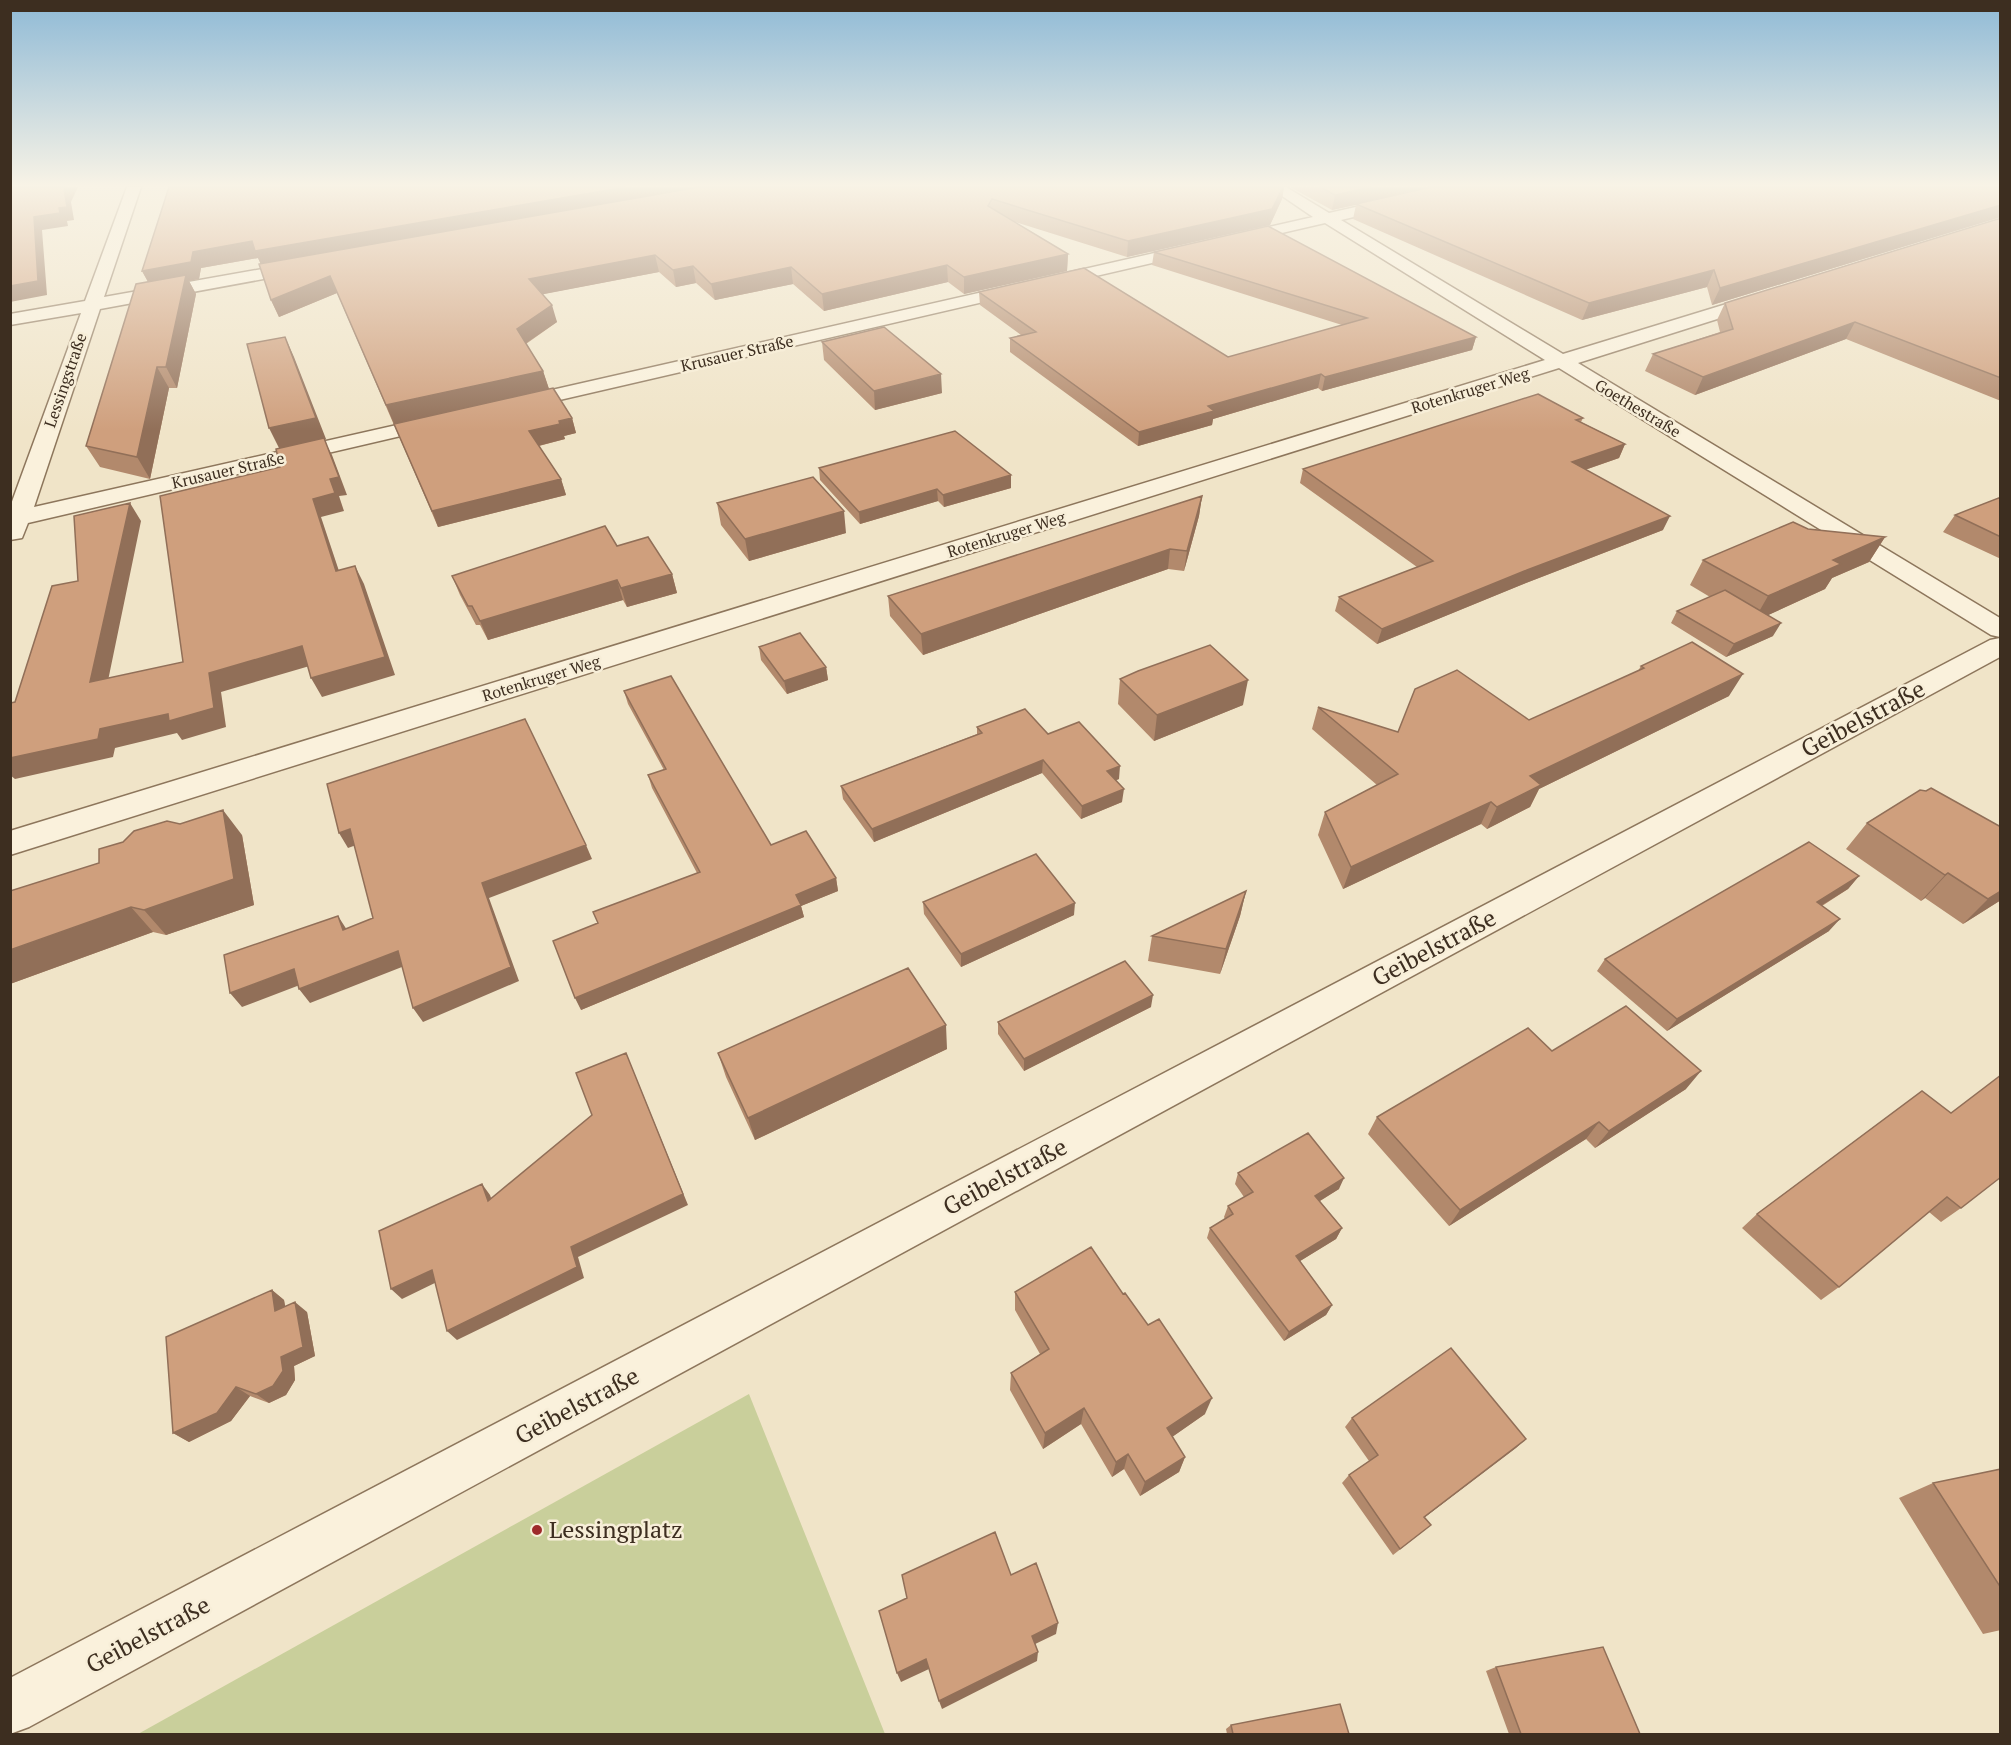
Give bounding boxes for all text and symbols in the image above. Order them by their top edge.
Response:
street label: Krusauer Straße [679,329,795,377]
street label: Lessingstraße [39,330,91,430]
street label: Rotenkruger Weg [1408,361,1532,418]
street label: Goethestraße [1591,374,1685,442]
street label: Krusauer Straße [170,446,286,494]
street label: Rotenkruger Weg [944,505,1068,562]
street label: Rotenkruger Weg [479,649,603,706]
street label: Geibelstraße [1795,672,1930,764]
street label: Geibelstraße [1366,901,1501,993]
street label: Geibelstraße [937,1130,1072,1222]
street label: Geibelstraße [509,1359,644,1451]
place label: Lessingplatz [549,1513,683,1545]
marker: Lessingplatz [530,1523,544,1537]
street label: Geibelstraße [80,1588,215,1680]

